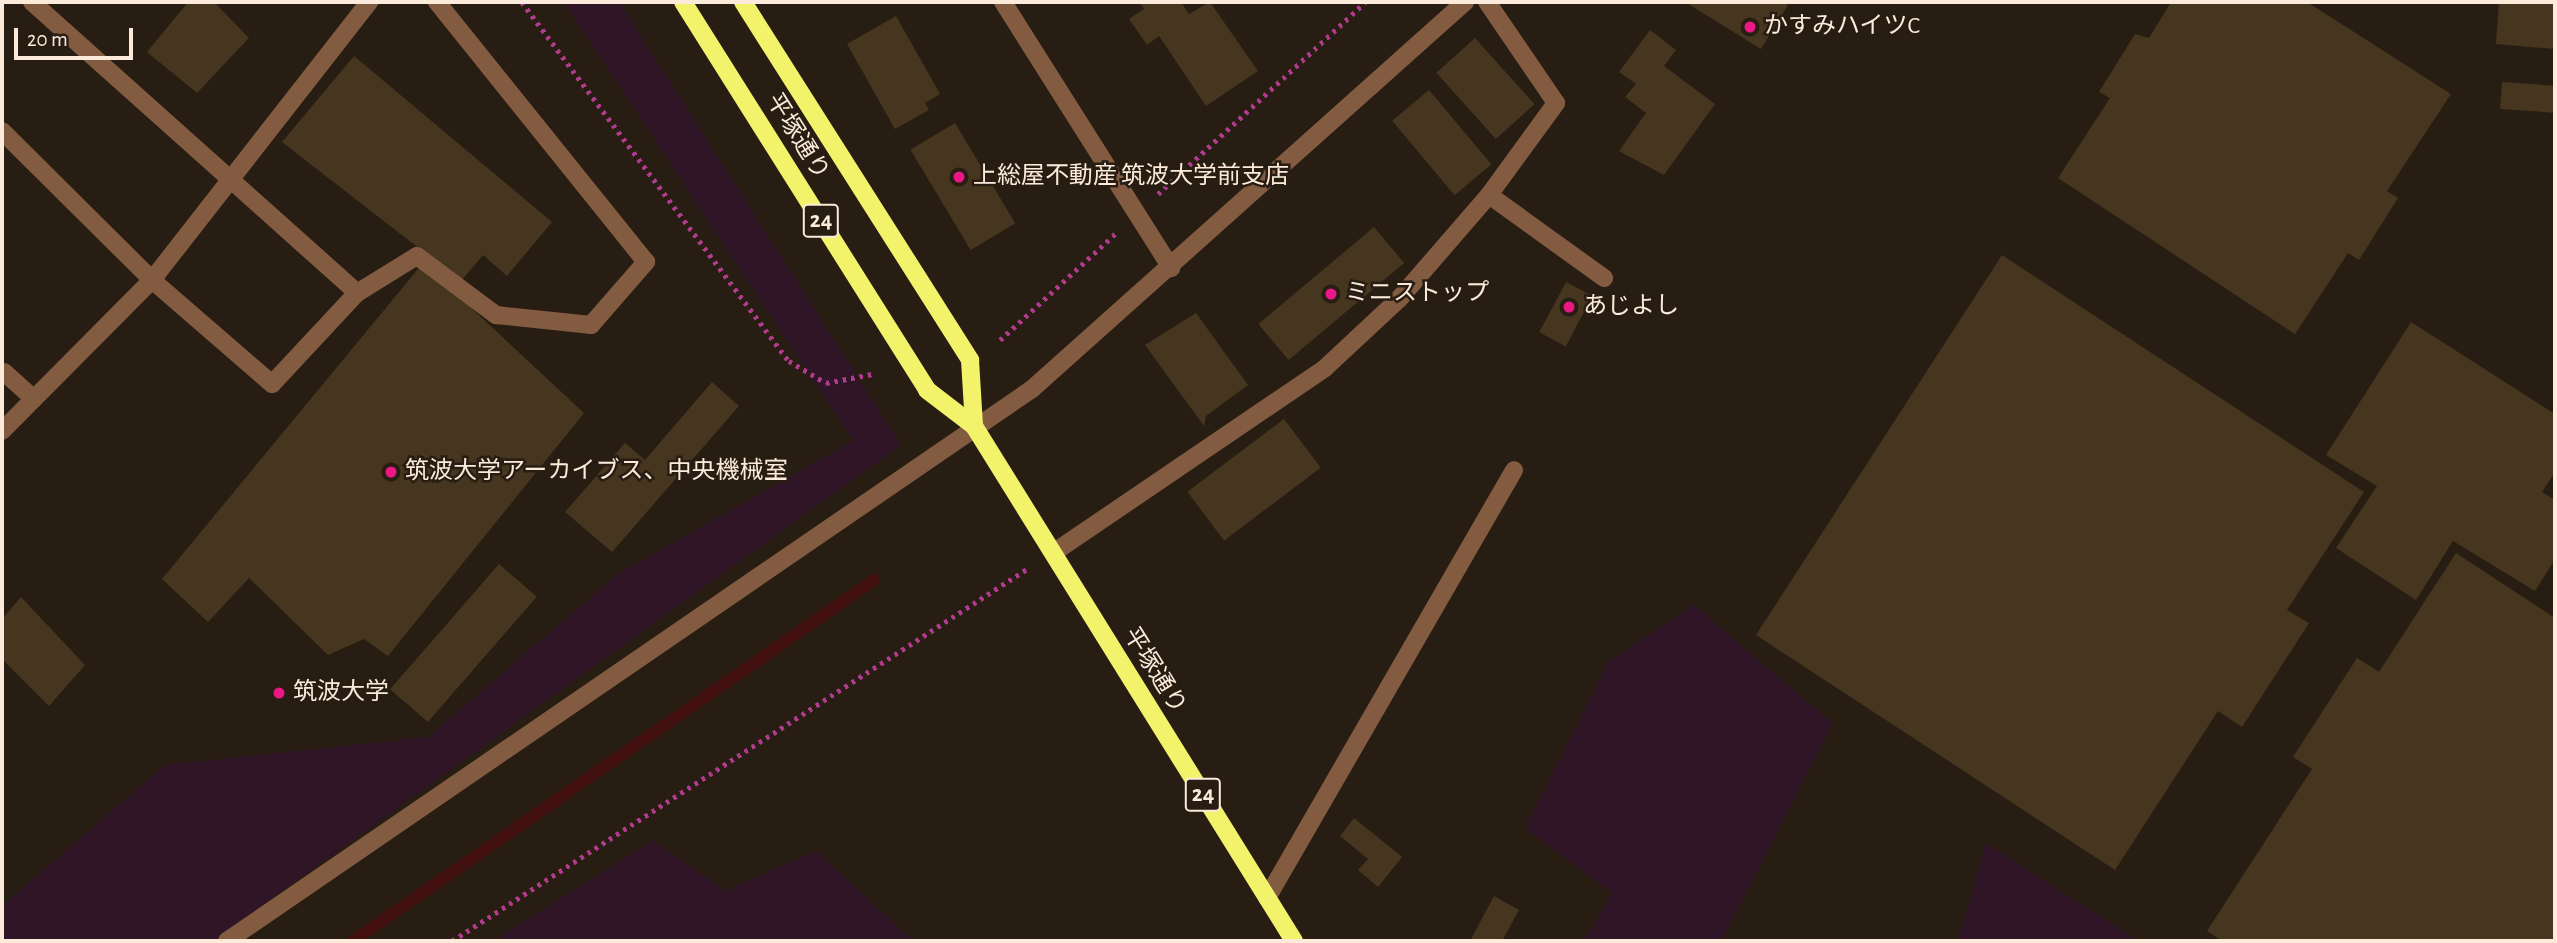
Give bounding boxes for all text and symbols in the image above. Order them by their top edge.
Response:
place label: かすみハイツC [1764,13,1920,41]
scale bar [18,14,136,58]
marker: かすみハイツC [1742,19,1758,35]
text: 20 m [27,29,68,50]
street label: 平塚通り [759,89,835,185]
place label: 上総屋不動産 筑波大学前支店 [973,163,1289,191]
marker: 上総屋不動産 筑波大学前支店 [951,169,967,185]
road number: 24 [802,202,840,241]
place label: ミニストップ [1345,280,1489,308]
marker: ミニストップ [1323,286,1339,302]
place label: あじよし [1583,293,1679,321]
marker: あじよし [1561,299,1577,315]
place label: 筑波大学アーカイブス、中央機械室 [405,458,788,486]
marker: 筑波大学アーカイブス、中央機械室 [383,464,399,480]
street label: 平塚通り [1116,623,1192,719]
place label: 筑波大学 [293,679,389,707]
marker: 筑波大学 [271,685,287,701]
road number: 24 [1184,776,1222,814]

